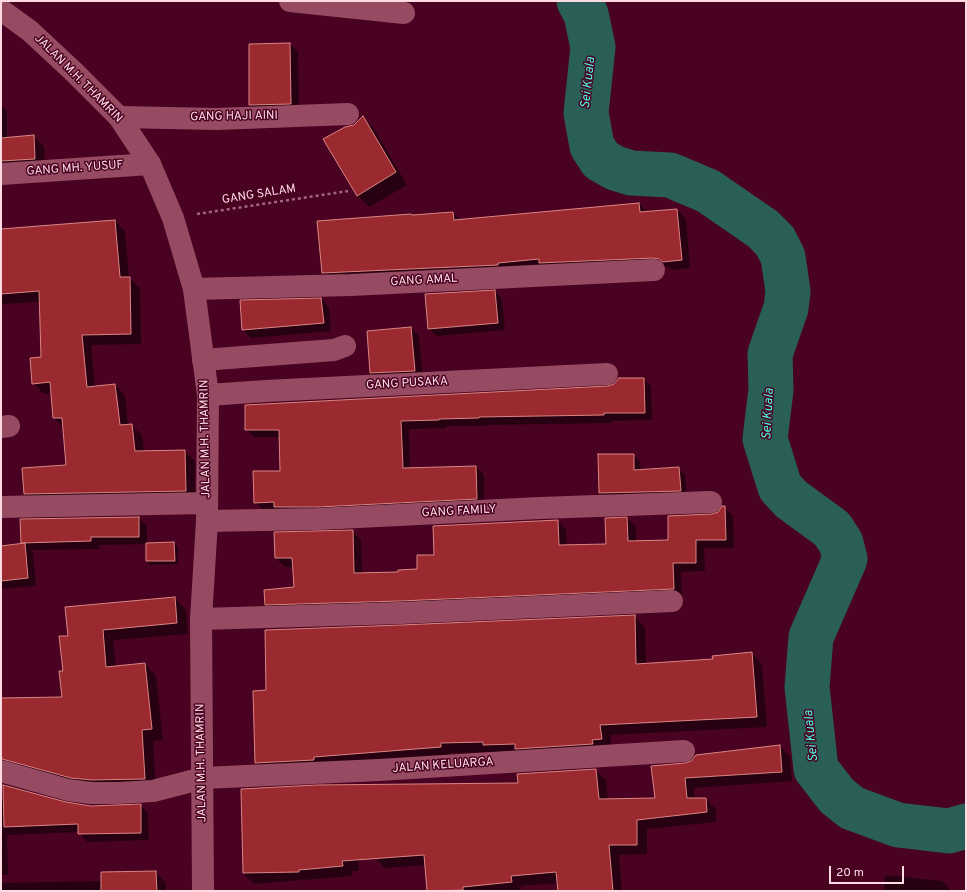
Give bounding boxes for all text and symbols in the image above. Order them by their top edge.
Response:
street label: JALAN M.H. THAMRIN [31,32,125,126]
water label: Sei Kuala [579,56,599,110]
street label: GANG HAJI AINI [190,109,278,125]
street label: GANG MH. YUSUF [26,158,124,180]
street label: GANG SALAM [221,182,297,208]
street label: GANG AMAL [390,272,458,290]
street label: GANG PUSAKA [366,375,448,393]
street label: JALAN M.H. THAMRIN [198,380,214,498]
water label: Sei Kuala [760,388,778,440]
street label: GANG FAMILY [421,503,497,521]
street label: JALAN M.H. THAMRIN [194,704,210,822]
water label: Sei Kuala [802,709,822,763]
street label: JALAN KELUARGA [392,755,494,777]
scale bar [831,858,906,884]
text: 20 m [836,865,864,881]

